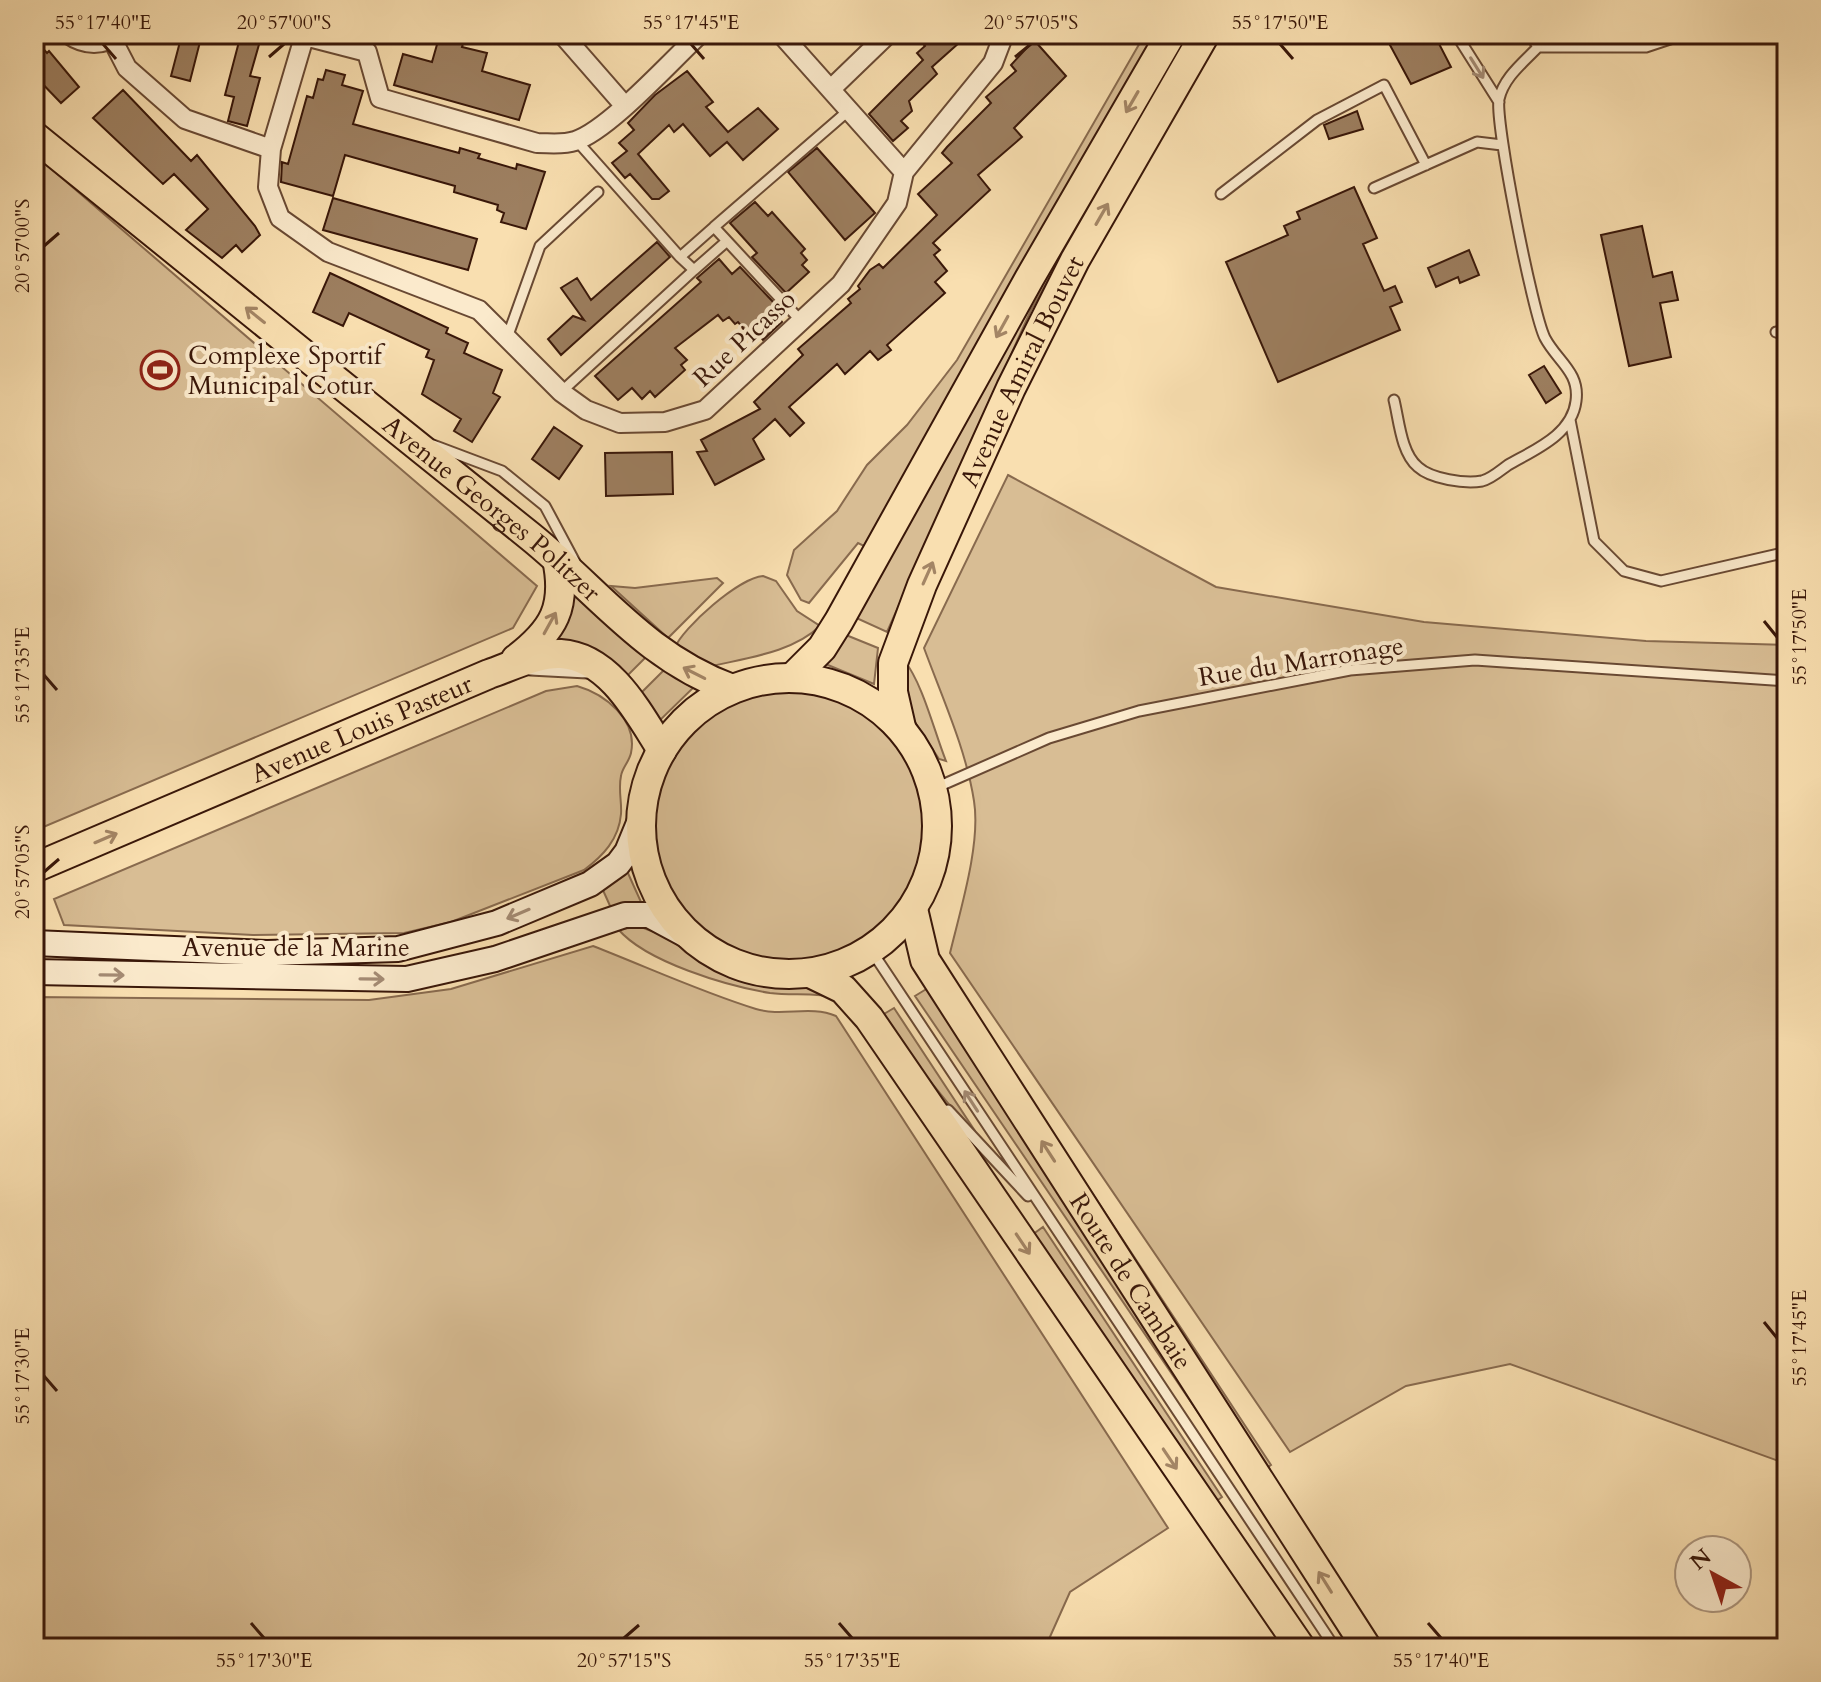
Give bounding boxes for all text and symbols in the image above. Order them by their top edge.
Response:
text: 55°17'40"E [55,9,151,36]
text: 20°57'00"S [237,9,331,36]
text: 55°17'45"E [643,9,739,36]
text: 20°57'05"S [984,9,1078,36]
text: 55°17'50"E [1232,9,1328,36]
one-way arrow [1470,56,1486,79]
one-way arrow [1124,89,1139,113]
text: 20°57'00"S [9,199,36,293]
one-way arrow [1095,202,1110,226]
street label: Avenue Amiral Bouvet [952,250,1092,493]
street label: Rue Picasso [685,282,803,395]
one-way arrow [245,306,266,324]
one-way arrow [994,315,1010,338]
place label: Complexe Sportif Municipal Cotur [188,338,386,403]
sports icon: Complexe Sportif Municipal Cotur [139,349,181,391]
street label: Avenue Georges Politzer [375,408,609,610]
one-way arrow [921,562,936,586]
text: 55°17'50"E [1786,589,1813,685]
one-way arrow [543,612,559,636]
text: 55°17'35"E [9,627,36,723]
street label: Rue du Marronage [1196,628,1406,695]
one-way arrow [683,665,706,681]
street label: Avenue Louis Pasteur [246,666,478,792]
text: 20°57'05"S [9,825,36,919]
one-way arrow [93,829,118,844]
one-way arrow [506,908,531,923]
street label: Avenue de la Marine [182,930,410,965]
one-way arrow [98,967,125,983]
one-way arrow [358,971,385,986]
one-way arrow [963,1090,979,1112]
one-way arrow [1040,1141,1057,1163]
street label: Route de Cambaie [1061,1186,1201,1376]
one-way arrow [1015,1232,1031,1255]
text: 55°17'45"E [1786,1290,1813,1386]
text: 55°17'30"E [9,1328,36,1424]
one-way arrow [1162,1447,1178,1469]
north arrow [1673,1534,1753,1614]
text: N [1684,1542,1718,1577]
one-way arrow [1316,1571,1332,1594]
text: 55°17'30"E [216,1647,312,1674]
text: 20°57'15"S [577,1647,671,1674]
text: 55°17'35"E [804,1647,900,1674]
text: 55°17'40"E [1393,1647,1489,1674]

